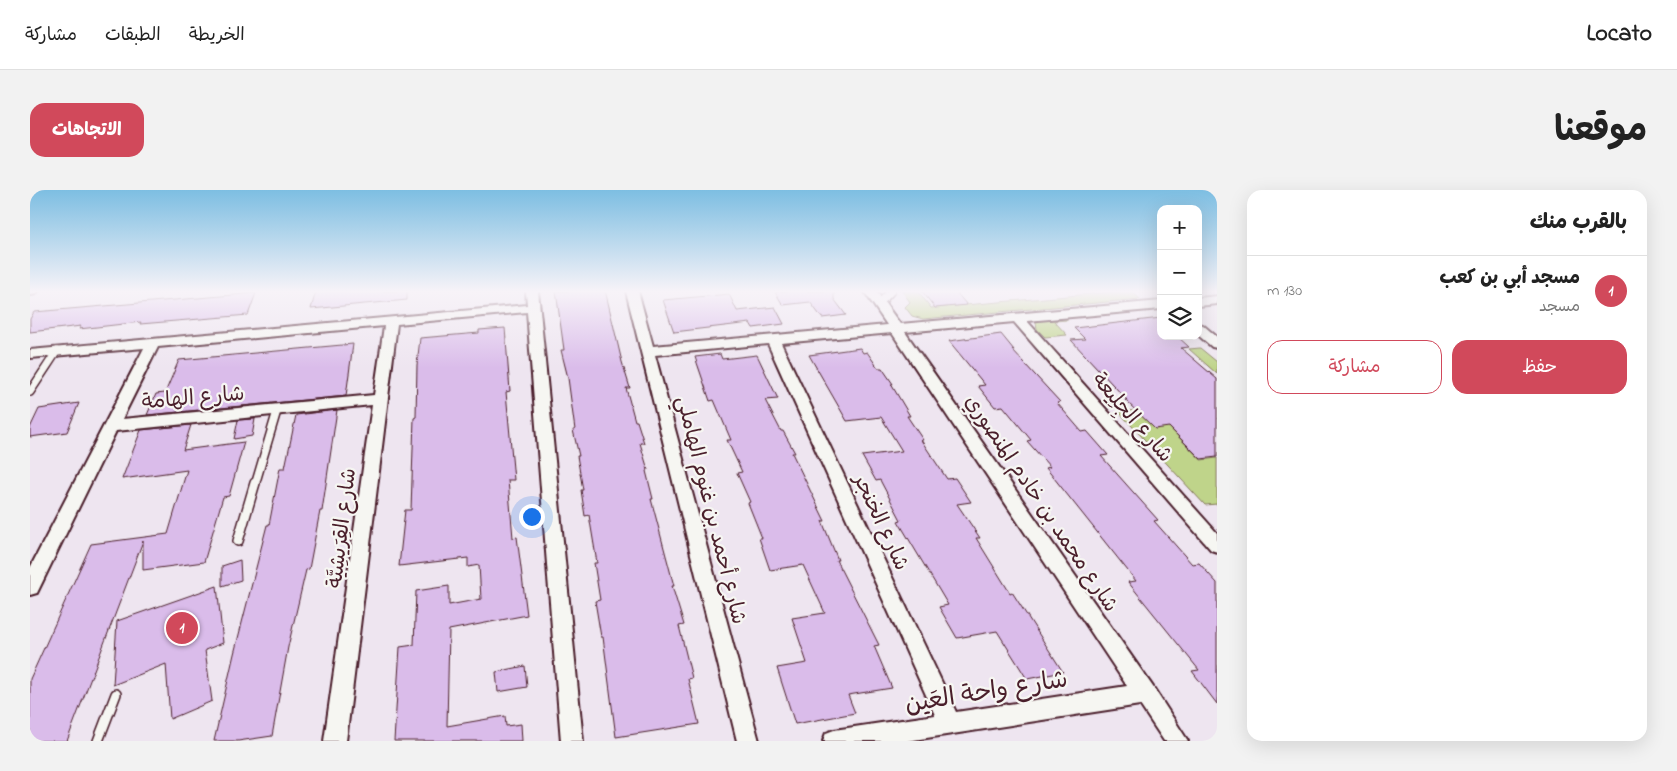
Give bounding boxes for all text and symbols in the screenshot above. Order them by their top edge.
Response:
text: Locato [1586,17,1652,52]
text: مشاركة [25,23,77,49]
text: الطبقات [105,23,161,49]
text: الخريطة [189,23,245,49]
button: الاتجاهات [30,103,144,157]
text: موقعنا [1554,106,1647,157]
map controls [1157,205,1202,340]
button: + [1157,205,1202,250]
text: بالقرب منك [1530,208,1627,238]
button: − [1157,250,1202,295]
text: مسجد أبي بن كعب [1439,265,1580,292]
text: 130 m [1267,279,1302,303]
text: 1 [1608,279,1614,303]
button: layers [1157,295,1202,340]
text: مسجد [1539,295,1580,319]
button: مشاركة [1267,340,1442,394]
button: حفظ [1452,340,1627,394]
street label: شارع الجِلِيعة [1084,367,1179,470]
street label: شارع الهامة [141,380,246,418]
street label: شارع محمد بن خادم المنصوري [956,389,1125,619]
street label: شارع أحمد بن غنوم الهاملي [665,393,753,628]
street label: شارع القِرَيشِيَّة [321,466,365,590]
street label: شارع الخنجر [844,468,916,576]
your location [519,504,545,530]
pin: 1 [166,609,198,647]
street label: شارع واحة العَين [902,662,1070,724]

